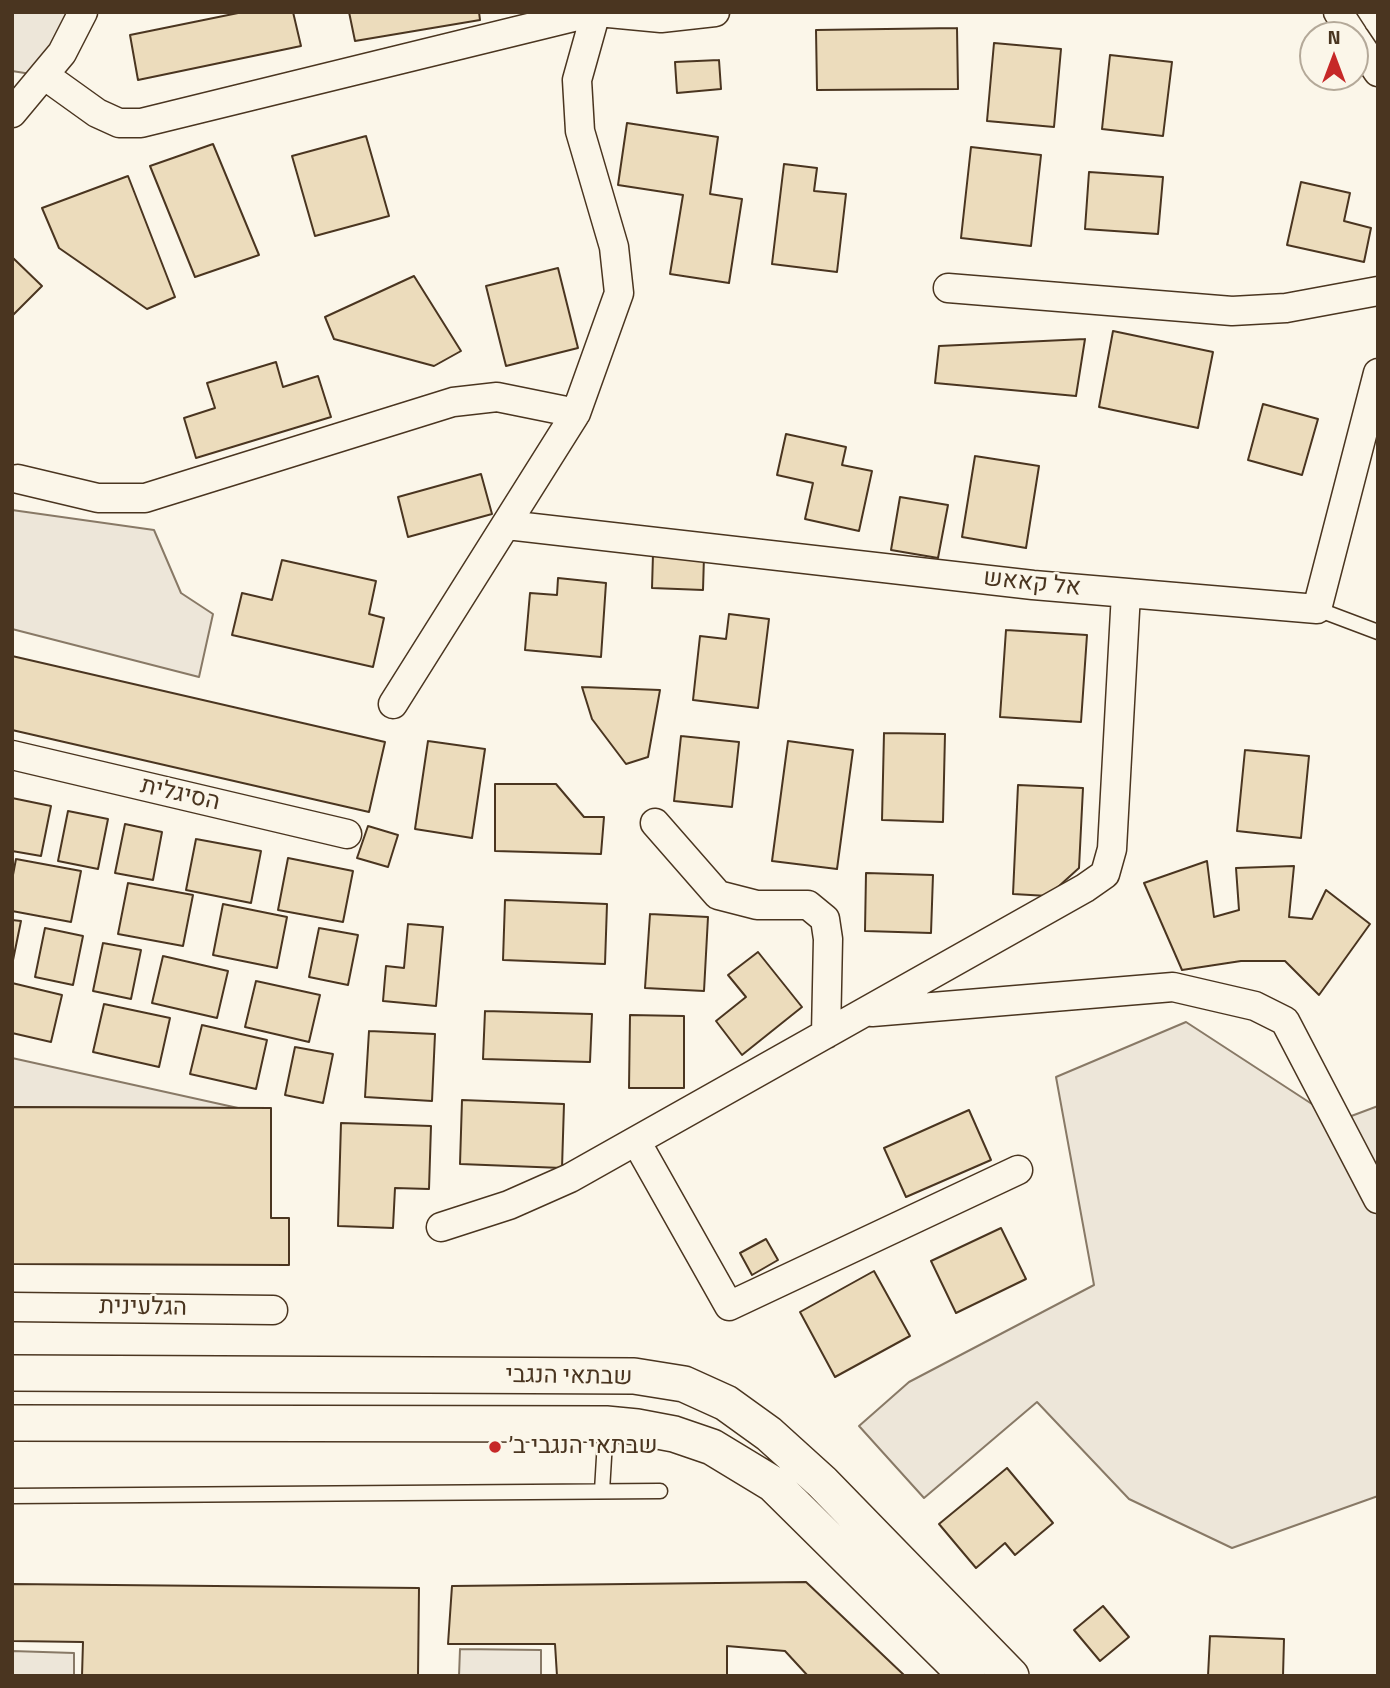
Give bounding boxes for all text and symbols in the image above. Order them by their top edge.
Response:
north arrow [1299,21,1369,91]
text: N [1327,22,1341,51]
street label: אל קאאש [982,565,1082,603]
street label: הסיגלית [138,772,222,818]
street label: הגלעינית [99,1293,187,1323]
street label: שבתאי הנגבי [505,1361,633,1393]
place label: שבתאי הנגבי ב׳ [509,1433,658,1461]
marker: שבתאי הנגבי ב׳ [487,1439,503,1455]

